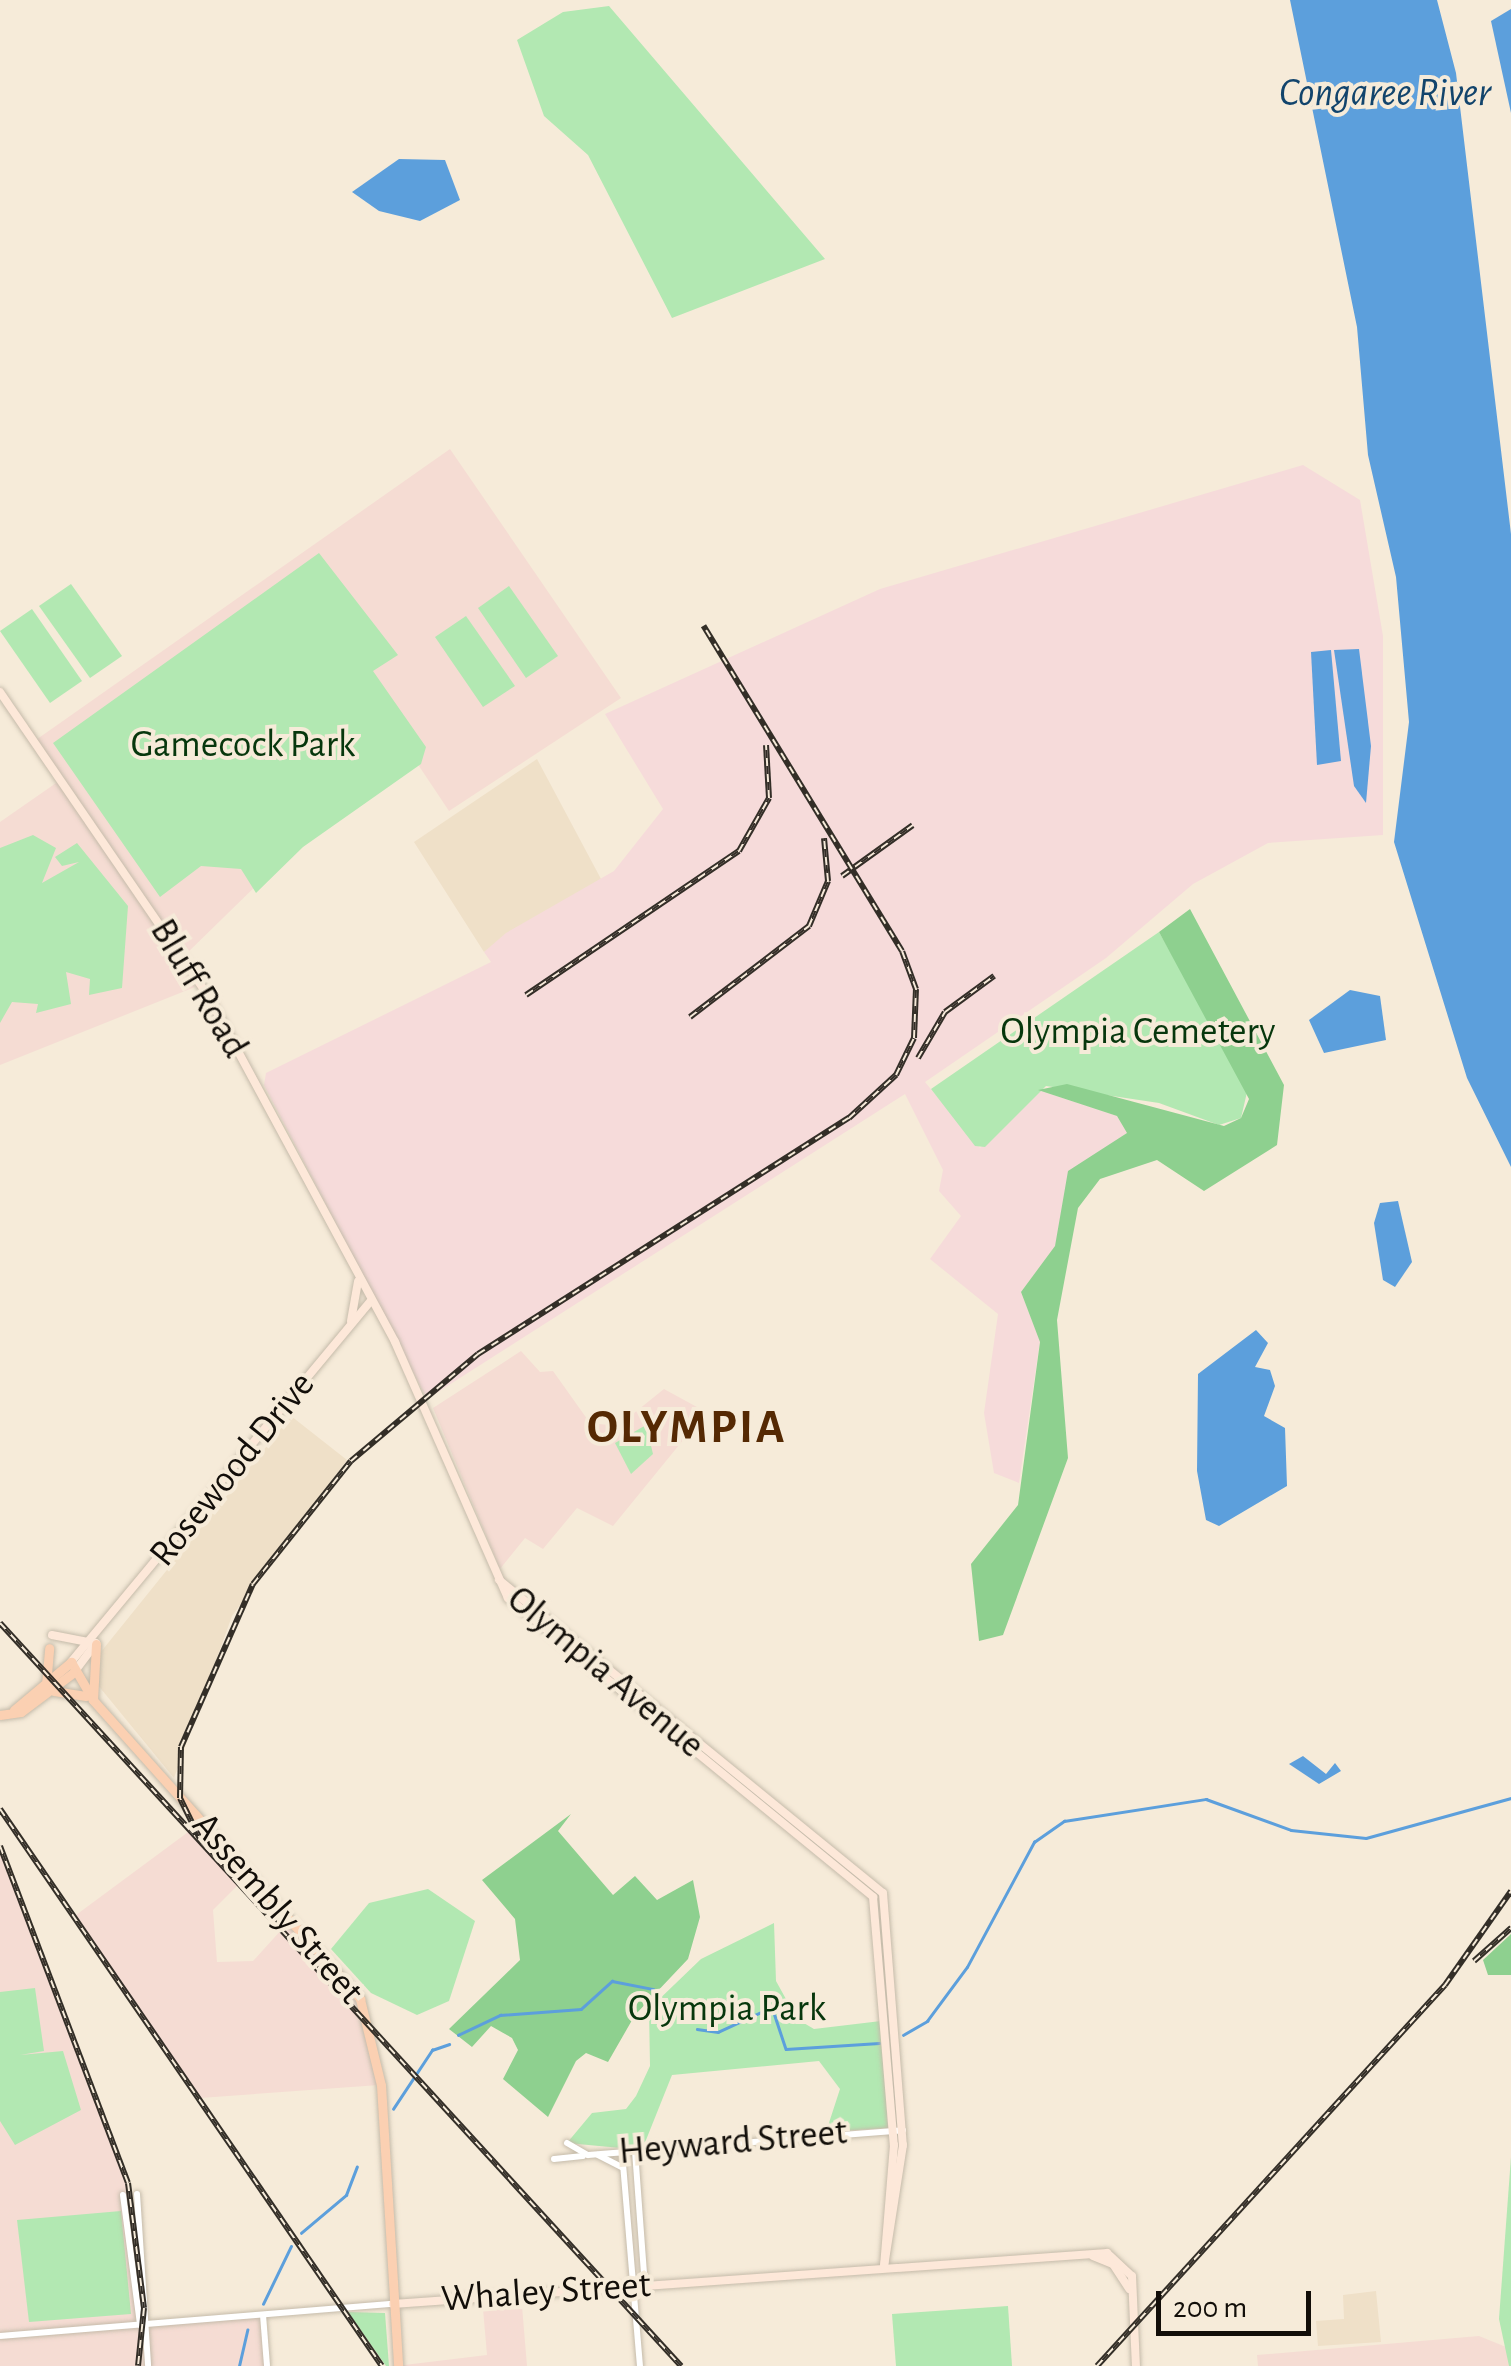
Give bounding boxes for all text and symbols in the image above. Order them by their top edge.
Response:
water label: Congaree River [1279,69,1491,117]
park label: Gamecock Park [131,723,355,769]
street label: Bluff Road [139,911,257,1067]
park label: Olympia Cemetery [1001,1010,1275,1056]
street label: Rosewood Drive [141,1363,325,1577]
district label: OLYMPIA [587,1400,787,1458]
street label: Olympia Avenue [497,1577,713,1769]
street label: Assembly Street [181,1804,373,2014]
park label: Olympia Park [628,1987,826,2033]
street label: Heyward Street [617,2110,849,2176]
street label: Whaley Street [440,2263,652,2323]
scale bar [1161,2271,1316,2333]
text: 200 m [1173,2293,1247,2323]

